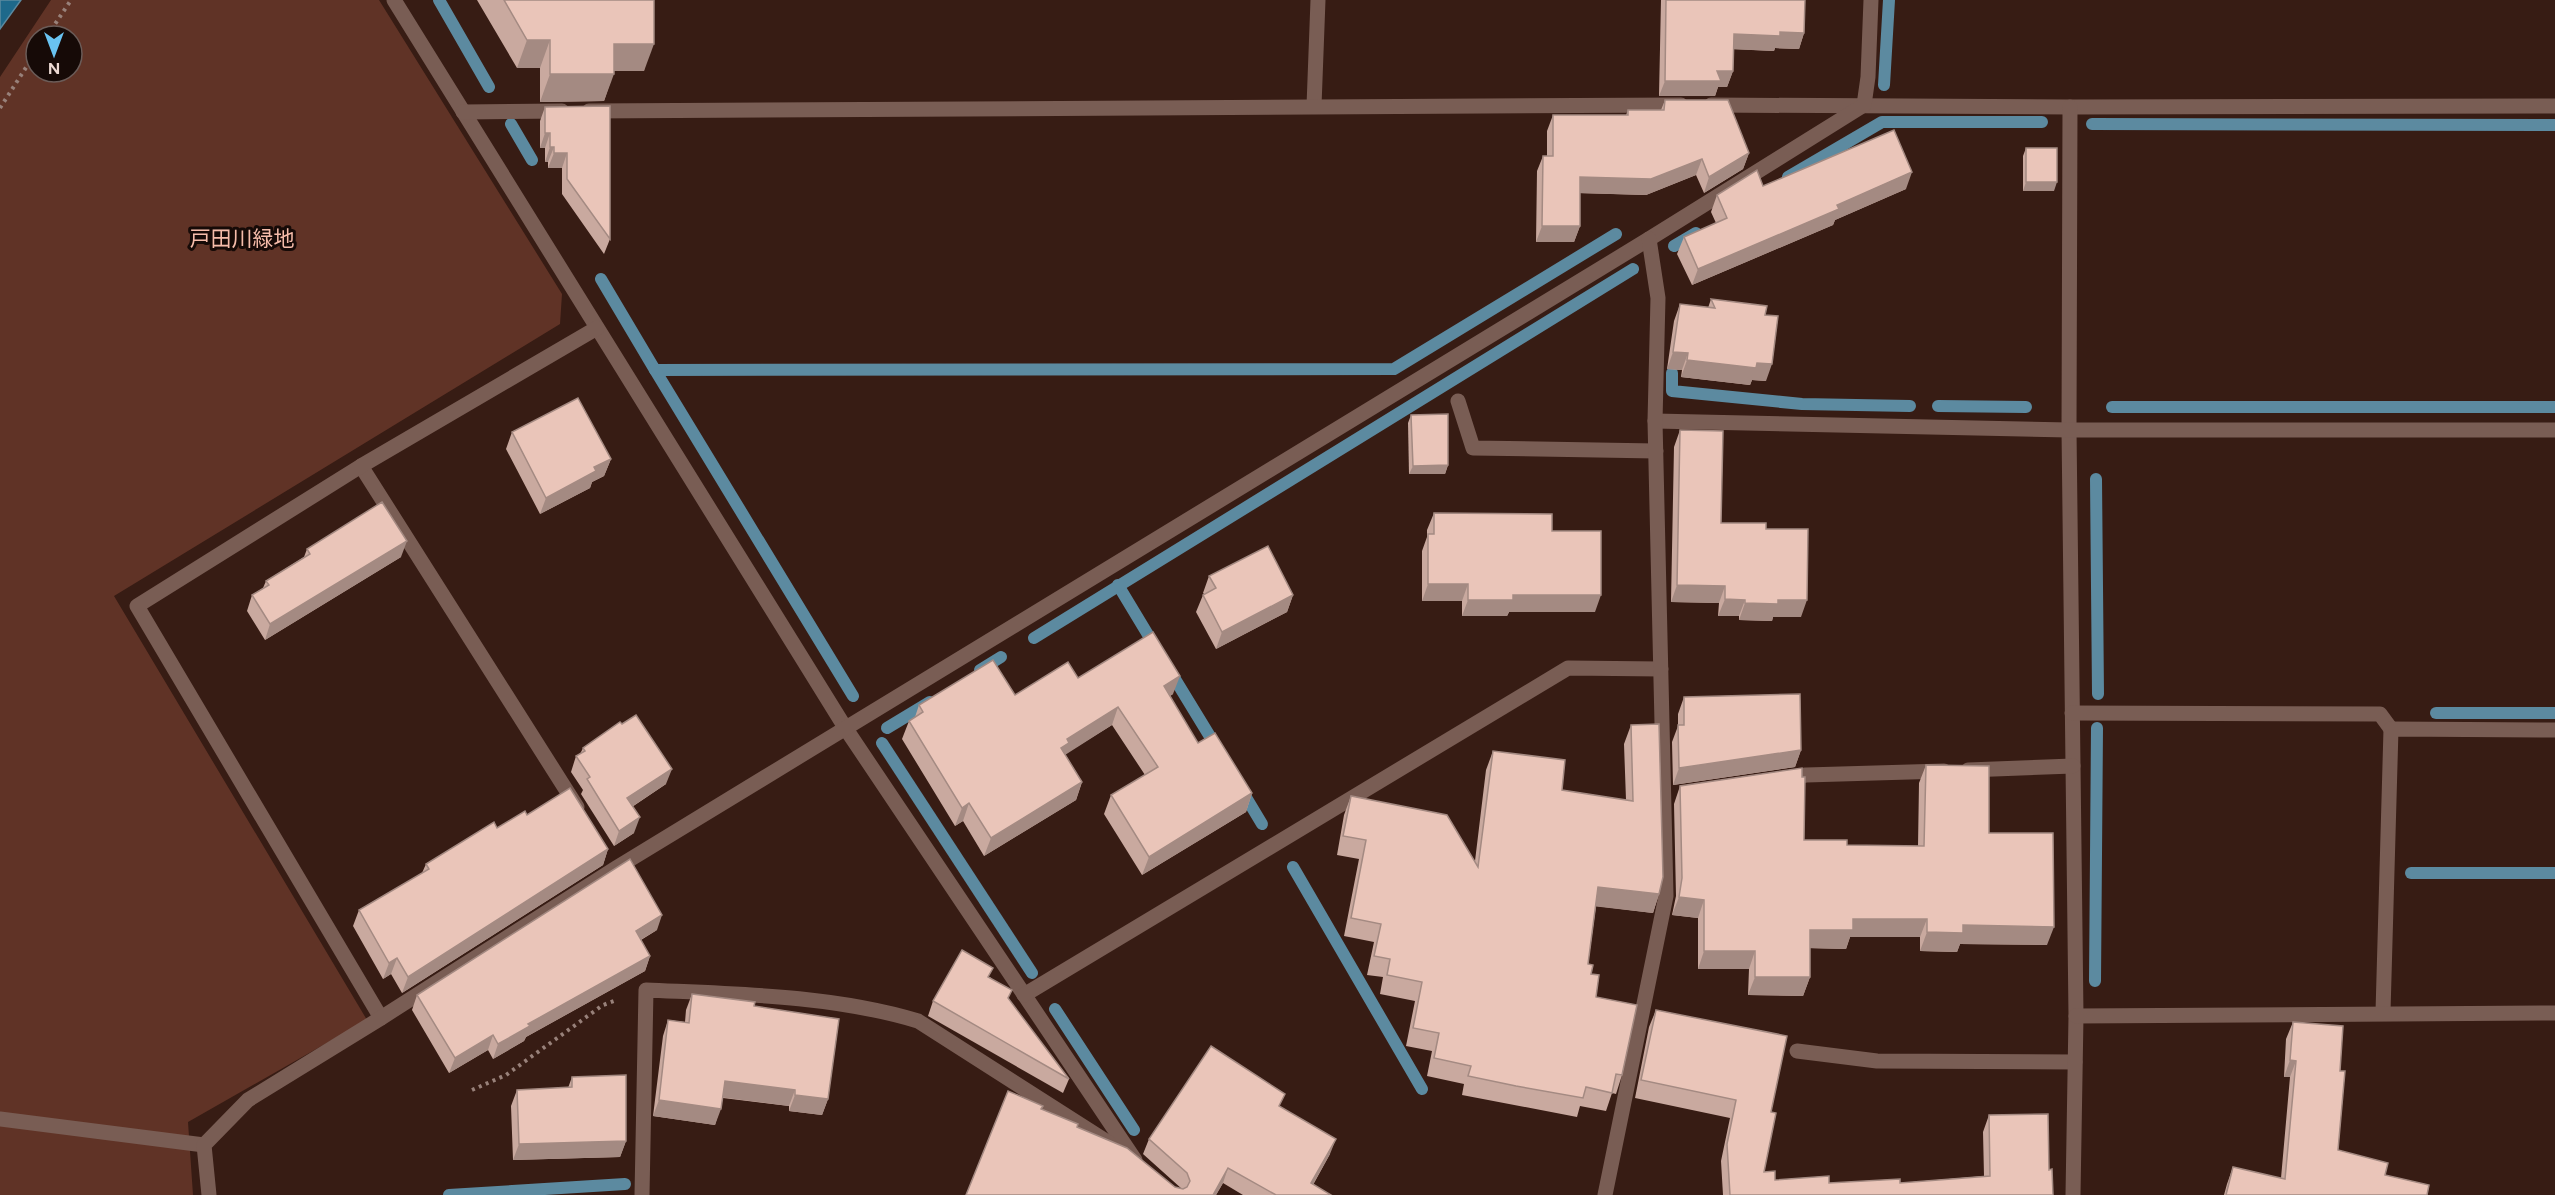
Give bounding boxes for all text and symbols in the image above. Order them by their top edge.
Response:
north arrow [24,24,84,84]
text: N [48,59,60,78]
park label: 戸田川緑地 [190,226,295,251]

